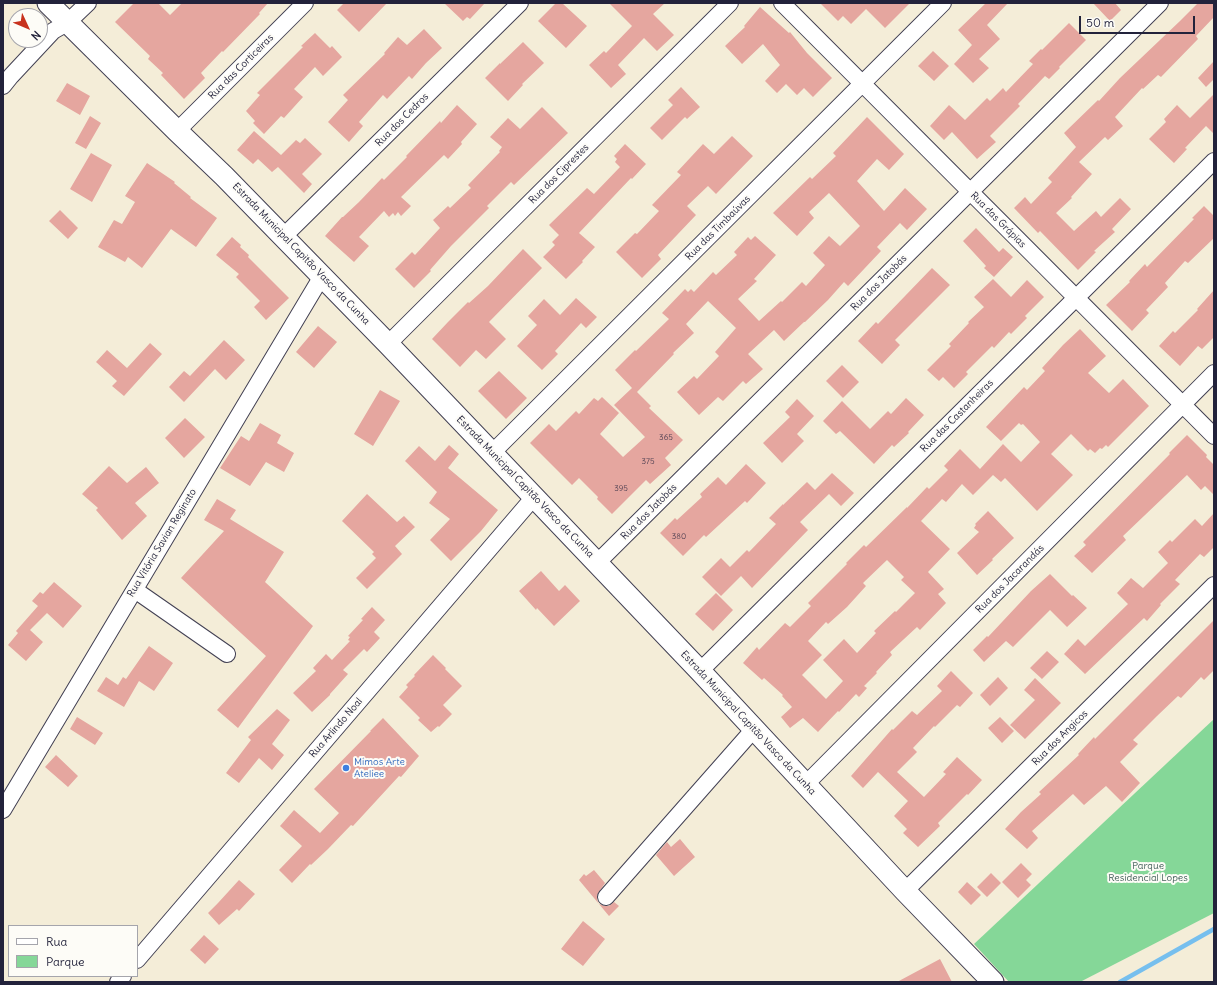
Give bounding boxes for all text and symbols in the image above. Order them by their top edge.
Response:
north arrow [8,8,48,48]
scale bar [1081,8,1197,34]
text: 50 m [1086,15,1114,30]
text: N [28,28,44,43]
street label: Rua das Corticeiras [206,32,276,102]
street label: Rua dos Cedros [373,91,431,149]
street label: Rua dos Ciprestes [526,141,592,207]
street label: Estrada Municipal Capitão Vasco da Cunha [230,181,372,327]
street label: Rua das Grápias [968,190,1028,250]
street label: Rua das Timbaúvas [683,193,753,263]
street label: Rua dos Jatobás [849,253,909,313]
street label: Rua das Castanheiras [918,377,996,455]
street label: Estrada Municipal Capitão Vasco da Cunha [454,414,596,560]
house number: 365 [659,433,673,443]
house number: 375 [641,457,655,467]
street label: Rua dos Jatobás [619,482,679,542]
house number: 395 [614,484,628,494]
street label: Rua Vitória Savian Reginato [125,487,199,599]
house number: 380 [672,532,686,542]
street label: Rua dos Jacarandás [973,542,1047,616]
street label: Estrada Municipal Capitão Vasco da Cunha [678,649,818,797]
street label: Rua Arlindo Noal [307,696,365,760]
street label: Rua dos Angicos [1030,708,1090,768]
place label: Mimos Arte Ateliee [354,756,405,780]
marker: Mimos Arte Ateliee [341,763,351,773]
park label: Parque Residencial Lopes [1108,860,1188,884]
legend [8,925,138,977]
text: Rua [46,934,67,949]
text: Parque [46,954,85,969]

